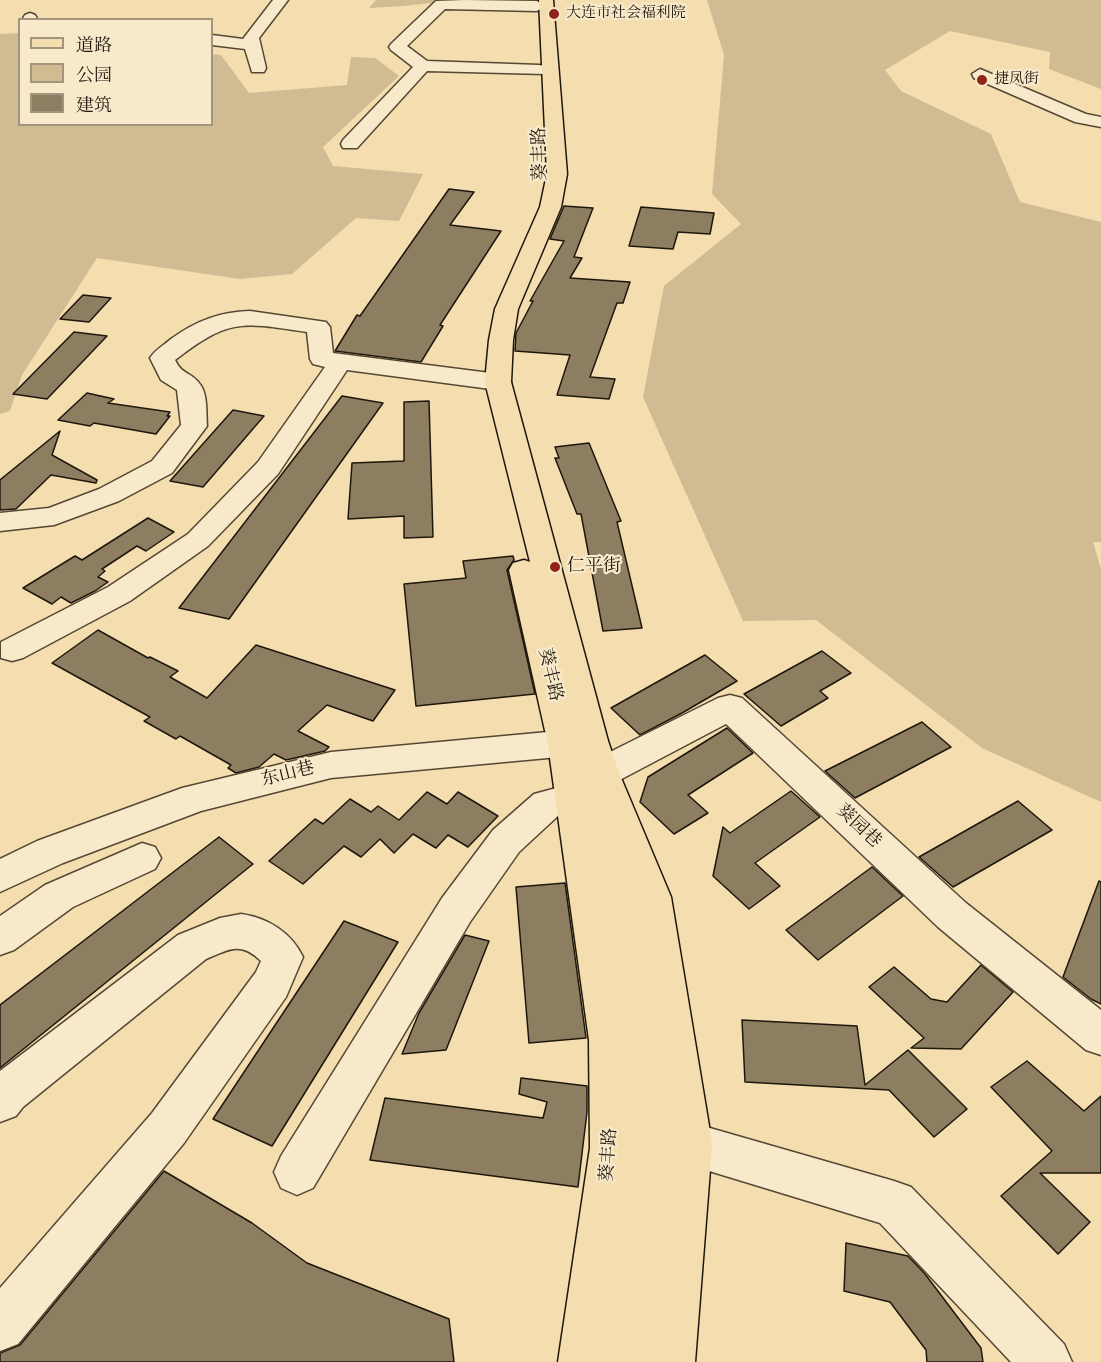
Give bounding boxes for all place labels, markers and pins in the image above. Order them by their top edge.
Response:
place label: 大连市社会福利院 [566,5,686,23]
marker: 大连市社会福利院 [547,7,561,21]
place label: 捷凤街 [994,71,1039,89]
marker: 捷凤街 [975,73,989,87]
place label: 仁平街 [567,556,621,578]
marker: 仁平街 [548,560,562,574]

